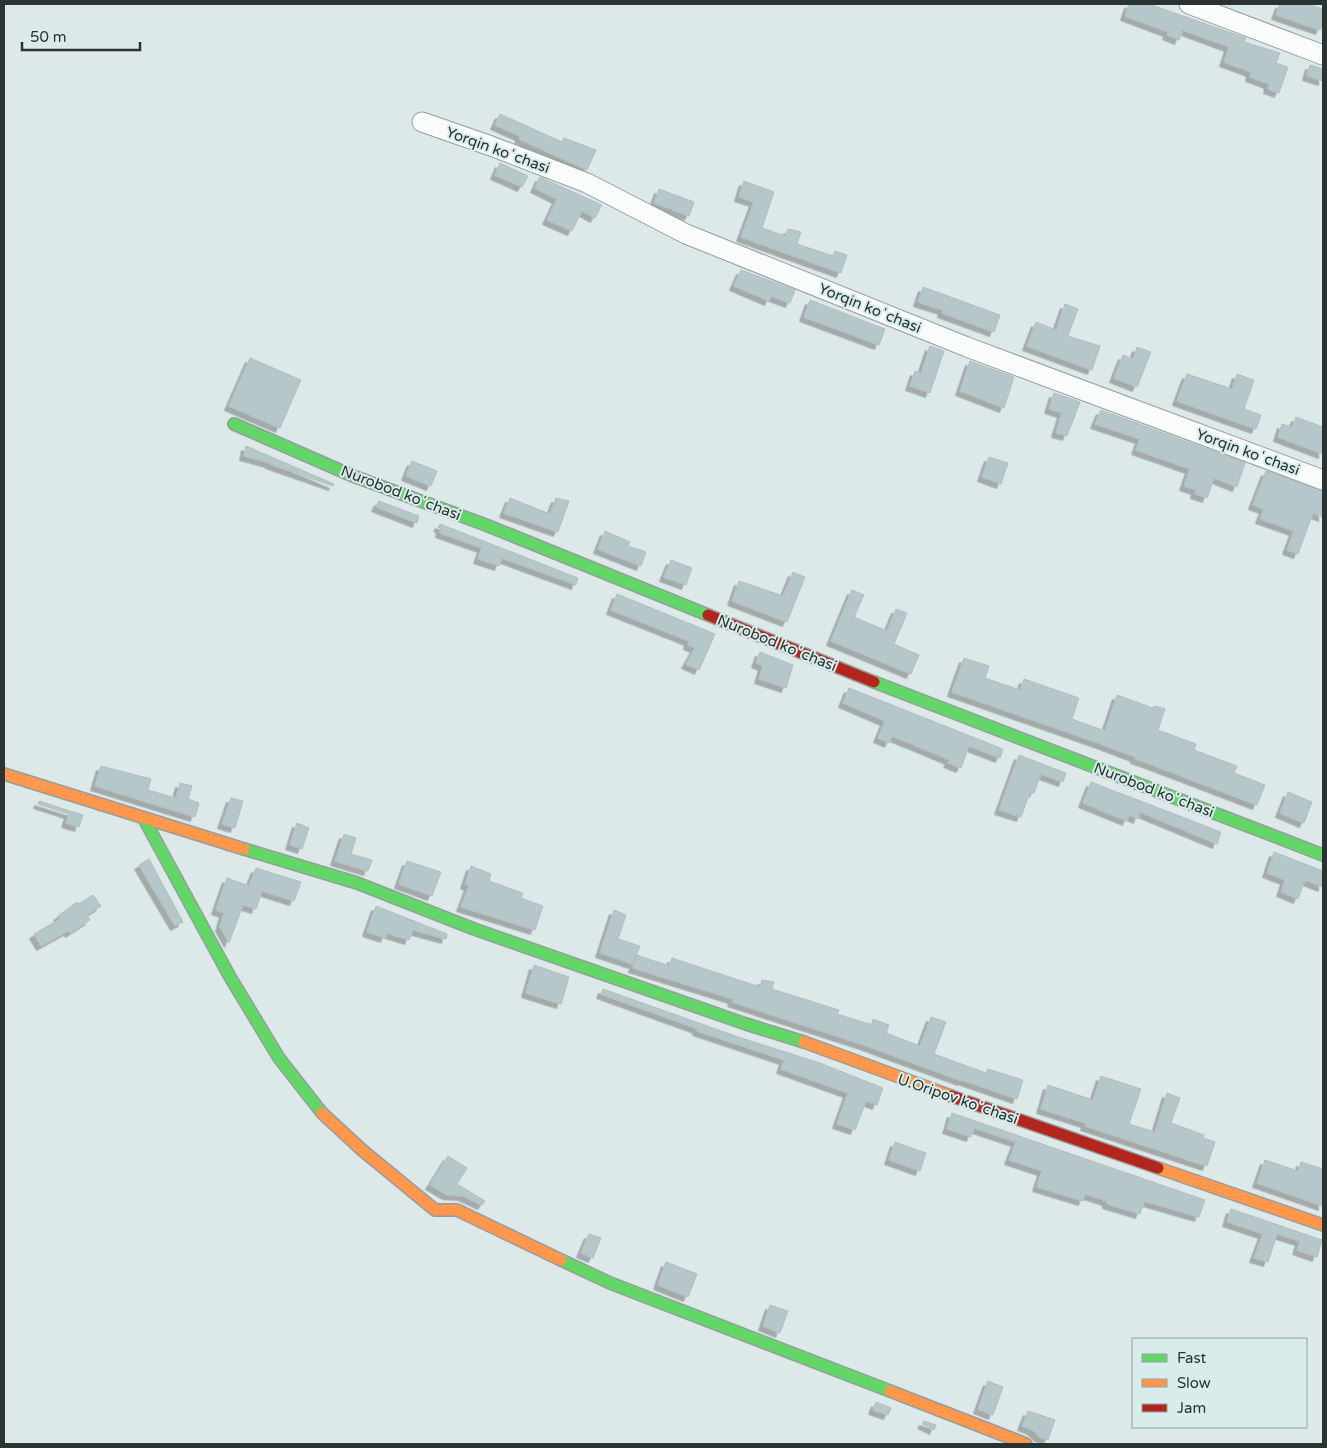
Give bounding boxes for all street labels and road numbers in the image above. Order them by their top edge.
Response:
street label: Yorqin koʻchasi [444,123,552,177]
street label: Yorqin koʻchasi [816,279,924,337]
street label: Yorqin koʻchasi [1194,425,1302,479]
street label: Nurobod koʻchasi [338,462,464,524]
street label: Nurobod koʻchasi [715,611,839,675]
street label: Nurobod koʻchasi [1091,759,1217,821]
street label: U.Oripov koʻchasi [895,1070,1021,1128]

